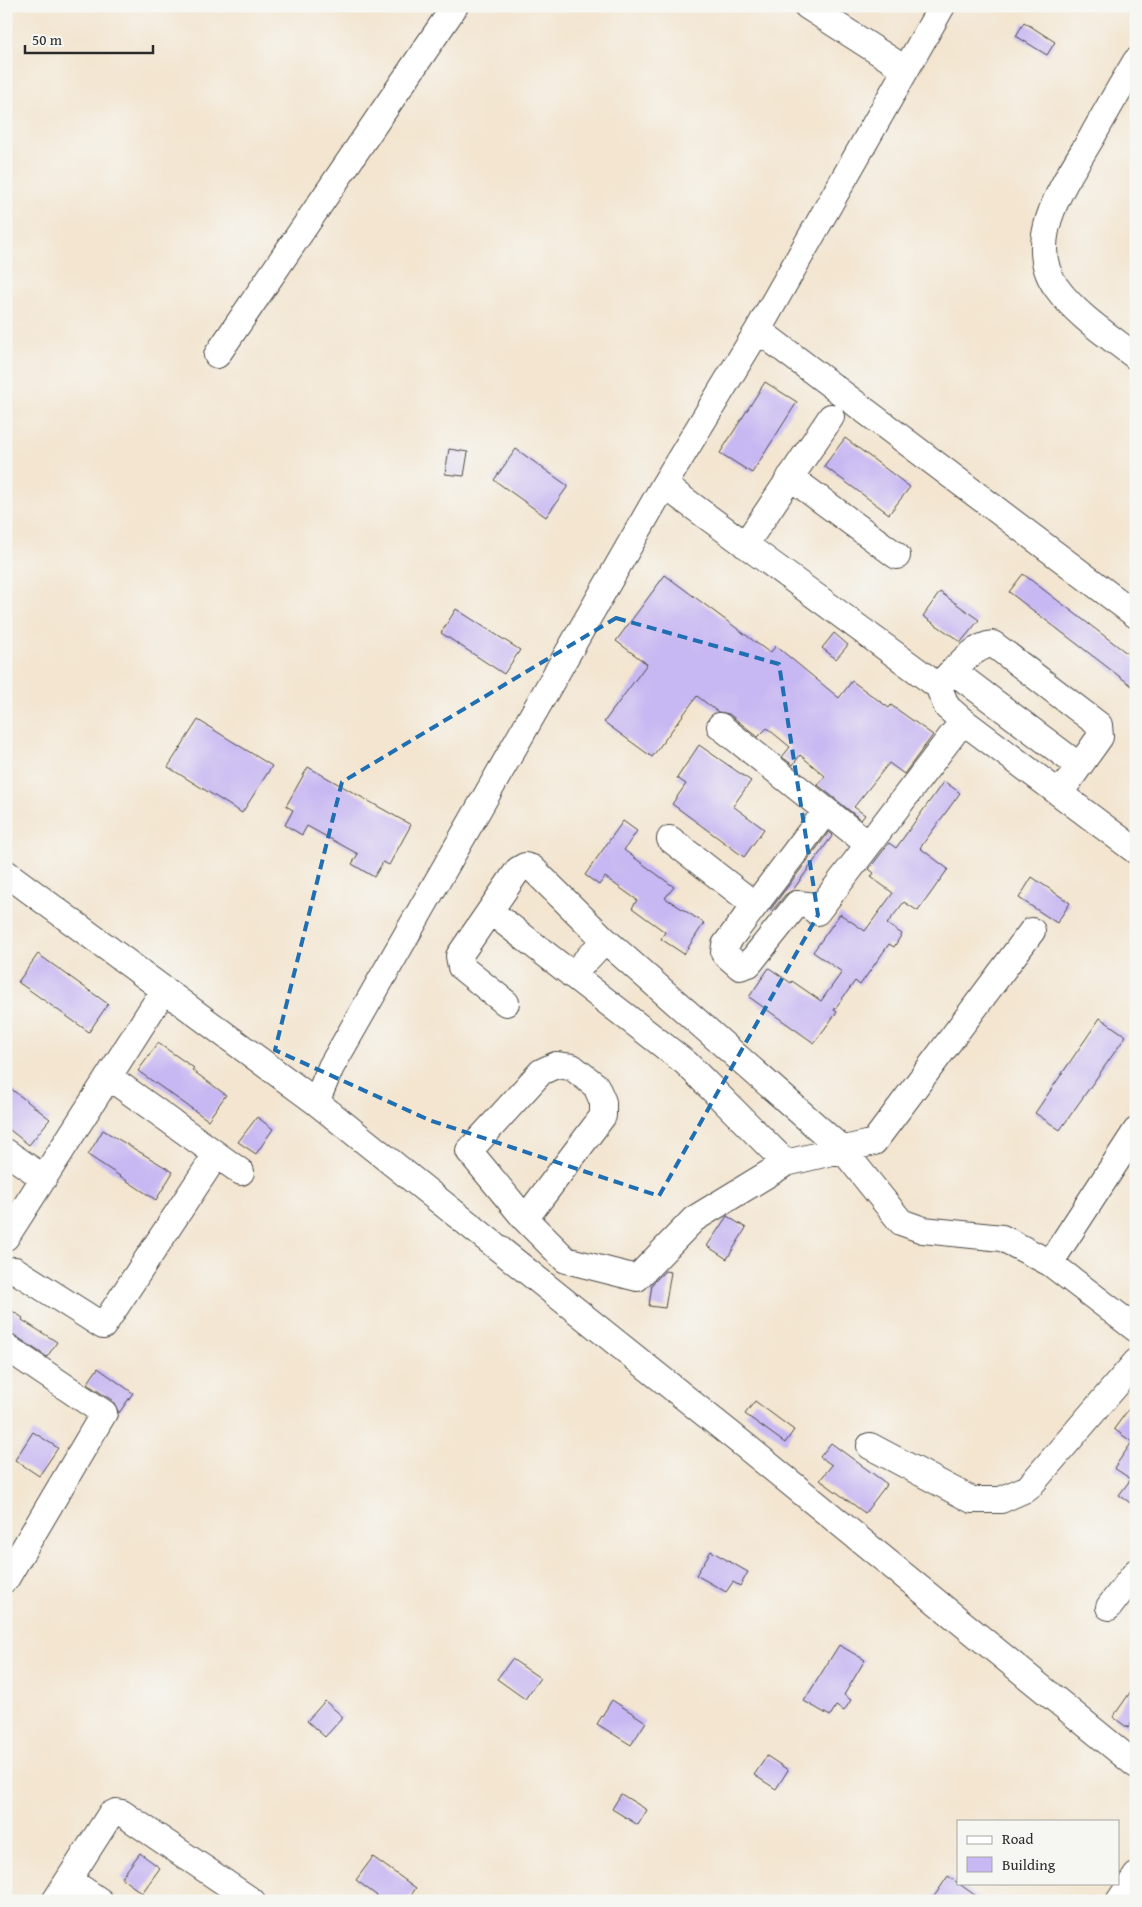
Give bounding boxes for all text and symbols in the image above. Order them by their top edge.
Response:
scale bar [25,22,152,54]
text: 50 m [32,29,63,50]
legend [957,1820,1120,1884]
text: Road [1002,1828,1033,1849]
text: Building [1002,1854,1056,1875]

